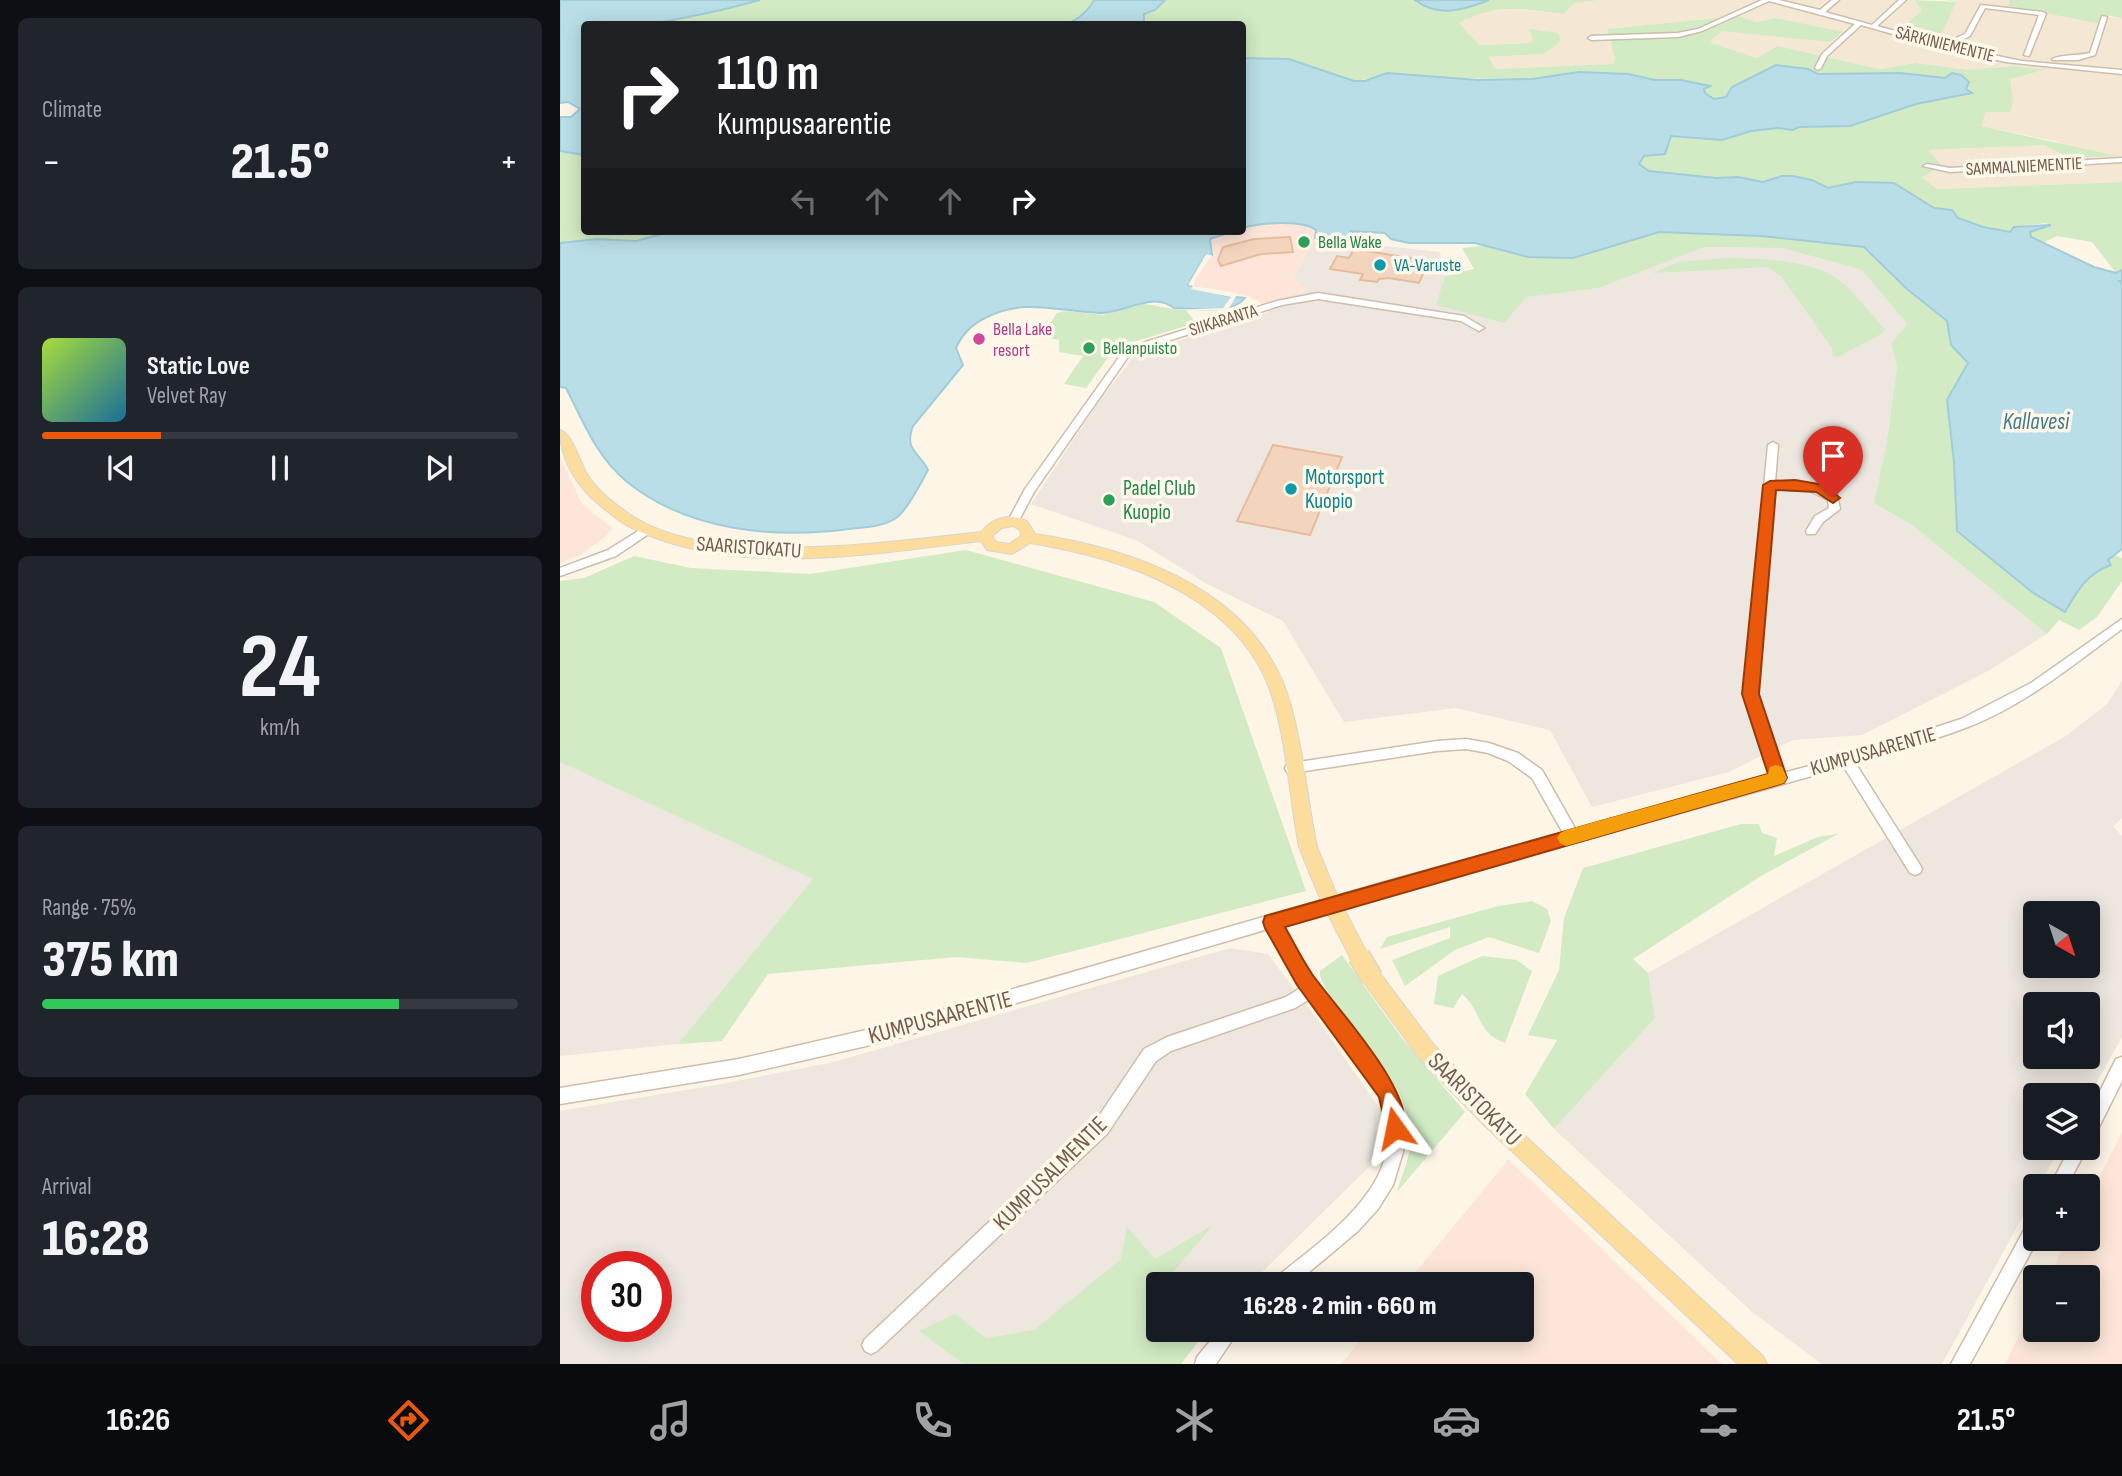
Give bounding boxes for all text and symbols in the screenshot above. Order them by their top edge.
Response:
street label: SÄRKINIEMENTIE [1893,22,1997,67]
text: 110 m [717,45,819,104]
icon: right [602,49,693,140]
text: Climate [42,96,102,124]
text: Kumpusaarentie [717,105,892,144]
text: 21.5° [230,131,330,194]
text: − [42,140,61,185]
text: + [499,140,518,185]
street label: SAMMALNIEMENTIE [1965,153,2083,180]
icon: left [785,182,823,220]
icon: ahead [858,182,896,220]
icon: ahead [931,182,969,220]
icon: right [1004,182,1042,220]
place label: Bella Wake [1318,232,1382,253]
marker: Bella Wake [1296,234,1312,250]
place label: VA-Varuste [1394,255,1461,276]
marker: VA-Varuste [1372,257,1388,273]
street label: SIIKARANTA [1187,300,1260,341]
place label: Bella Lake resort [993,319,1052,361]
marker: Bella Lake resort [971,331,987,347]
place label: Bellanpuisto [1103,338,1177,359]
marker: Bellanpuisto [1081,340,1097,356]
text: Static Love [147,351,250,382]
text: Velvet Ray [147,382,227,410]
water label: Kallavesi [2003,408,2070,436]
pin [1803,426,1863,498]
icon: arrive [1814,437,1852,475]
icon: previous [102,449,140,487]
icon: pause [261,449,299,487]
icon: next [420,449,458,487]
place label: Motorsport Kuopio [1305,465,1385,514]
place label: Padel Club Kuopio [1123,476,1196,525]
marker: Motorsport Kuopio [1283,481,1299,497]
marker: Padel Club Kuopio [1101,492,1117,508]
street label: SAARISTOKATU [696,531,802,564]
text: 24 [239,614,321,723]
text: km/h [260,714,300,742]
street label: KUMPUSAARENTIE [1807,722,1939,781]
text: Range · 75% [42,894,136,922]
north arrow [2023,901,2100,978]
map controls [2023,901,2100,1342]
text: 375 km [42,929,179,992]
street label: KUMPUSAARENTIE [865,984,1015,1051]
button: sound [2023,992,2100,1069]
street label: SAARISTOKATU [1422,1047,1527,1152]
button: layers [2023,1083,2100,1160]
position arrow [1358,1091,1432,1165]
street label: KUMPUSALMENTIE [987,1110,1113,1236]
text: Arrival [42,1173,91,1201]
button: + [2023,1174,2100,1251]
text: 16:28 [42,1208,150,1271]
speed limit sign: 30 [581,1251,672,1342]
button: − [2023,1265,2100,1342]
text: 16:28 · 2 min · 660 m [1243,1291,1437,1322]
icon: directions [384,1396,433,1445]
icon: music [646,1396,695,1445]
icon: phone [908,1396,957,1445]
icon: climate [1170,1396,1219,1445]
icon: car [1432,1396,1481,1445]
icon: filters [1694,1396,1743,1445]
text: 16:26 [107,1401,170,1440]
text: 21.5° [1957,1401,2015,1440]

